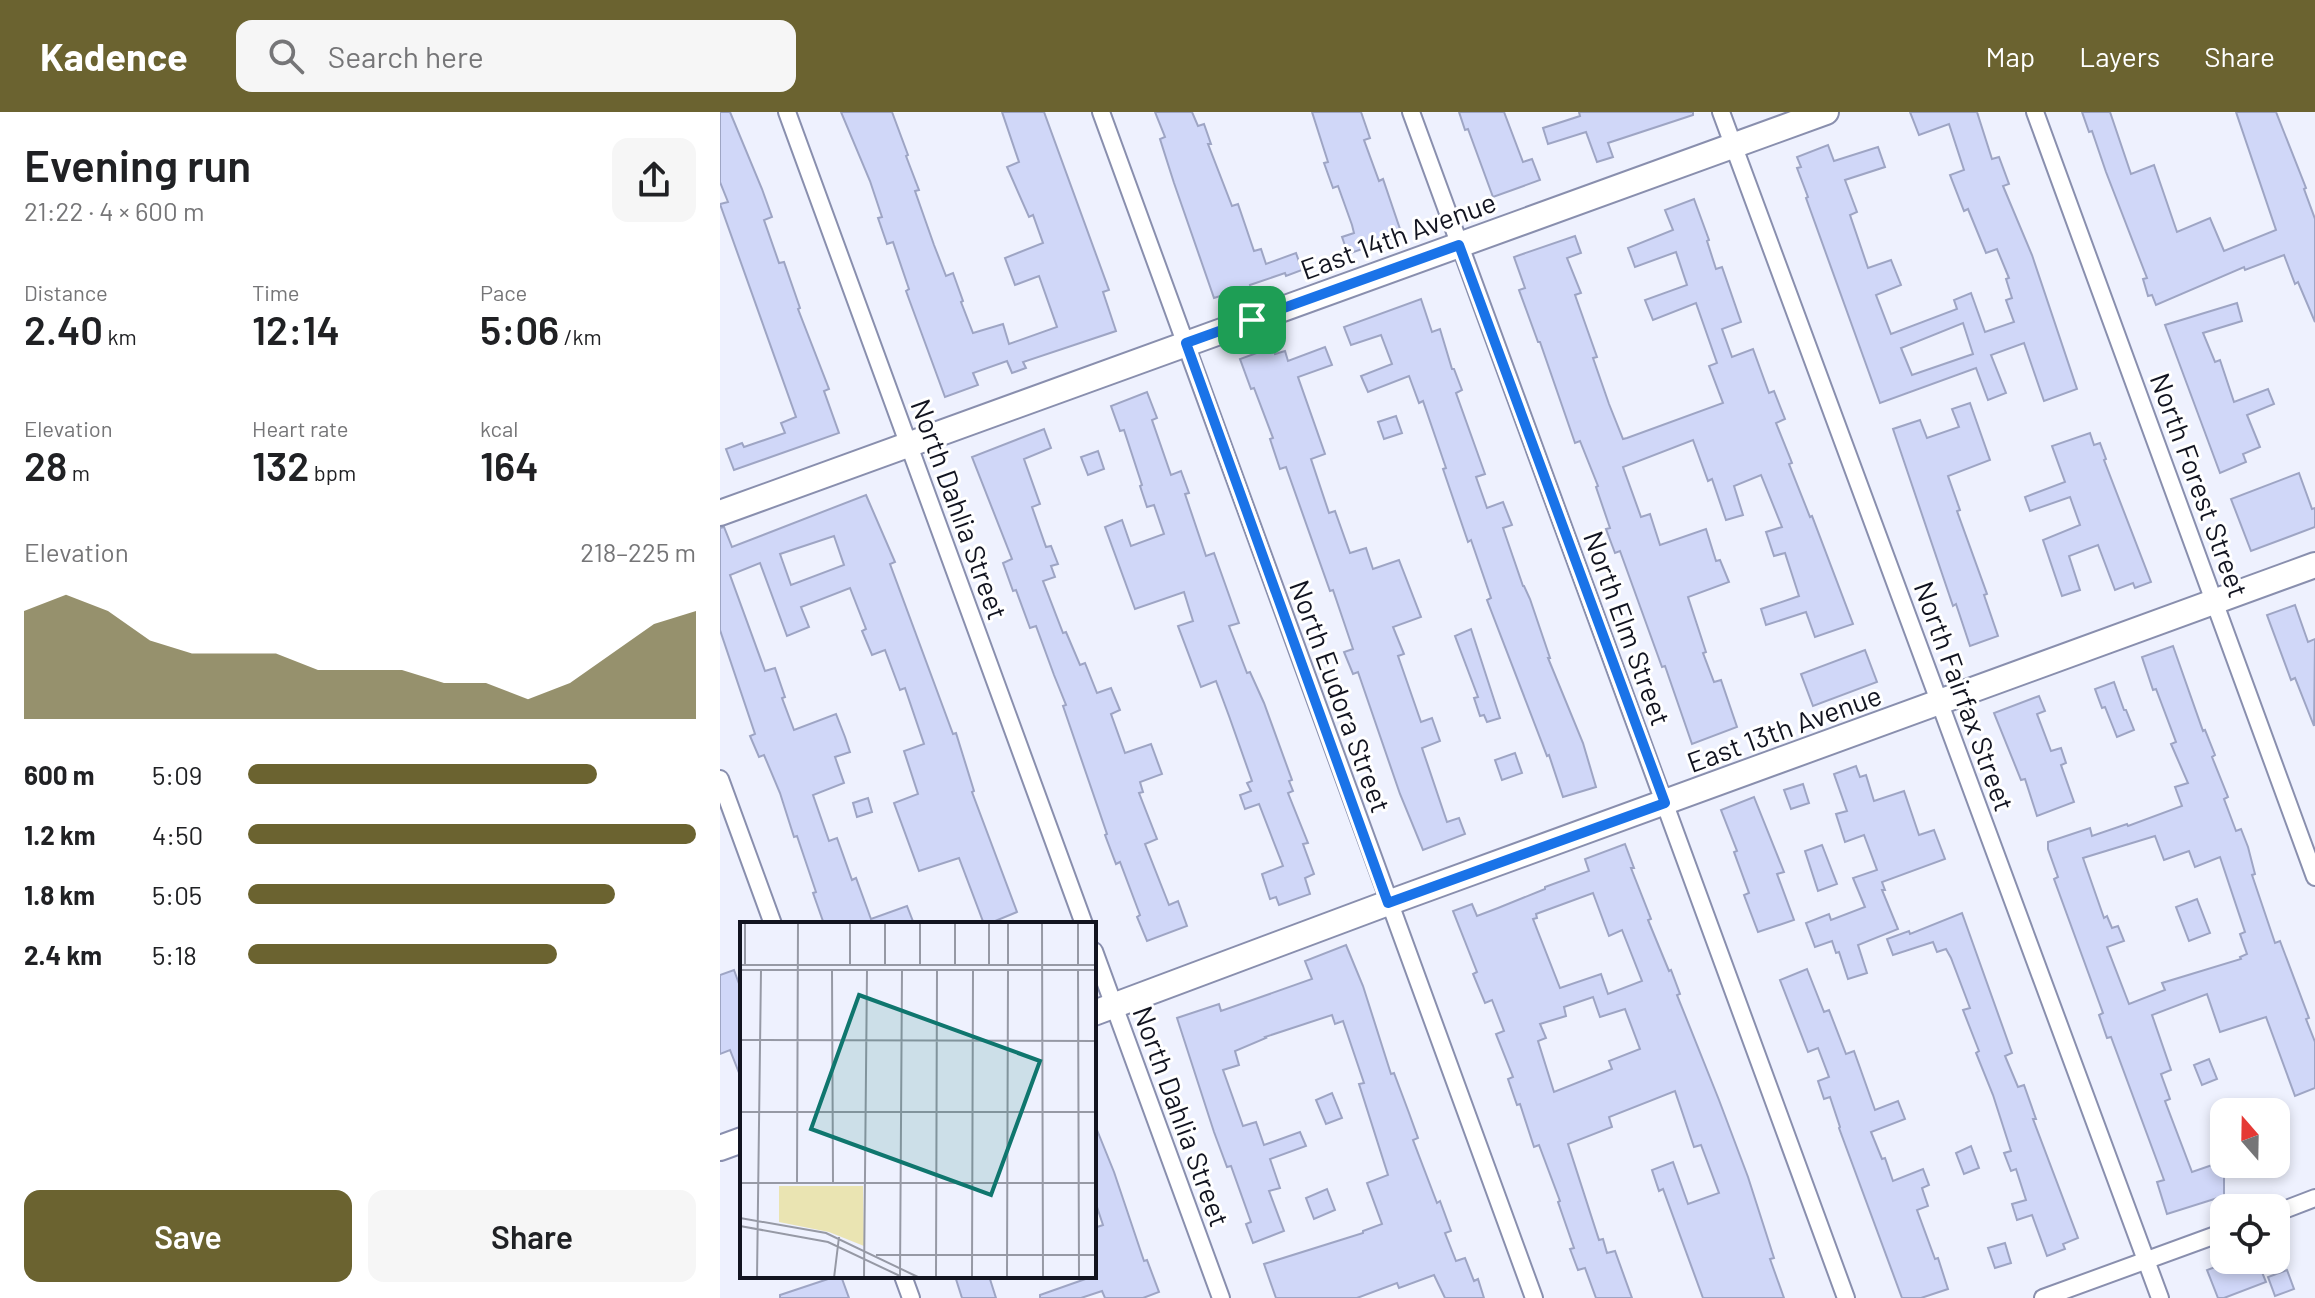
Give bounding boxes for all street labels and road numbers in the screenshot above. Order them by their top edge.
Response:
street label: East 14th Avenue [1296,184,1500,286]
street label: North Forest Street [2144,368,2256,602]
street label: North Dahlia Street [904,394,1016,624]
street label: North Elm Street [1577,526,1679,730]
street label: North Eudora Street [1283,575,1399,817]
street label: North Fairfax Street [1908,577,2022,815]
street label: East 13th Avenue [1682,677,1886,779]
street label: North Dahlia Street [1126,1001,1238,1231]

